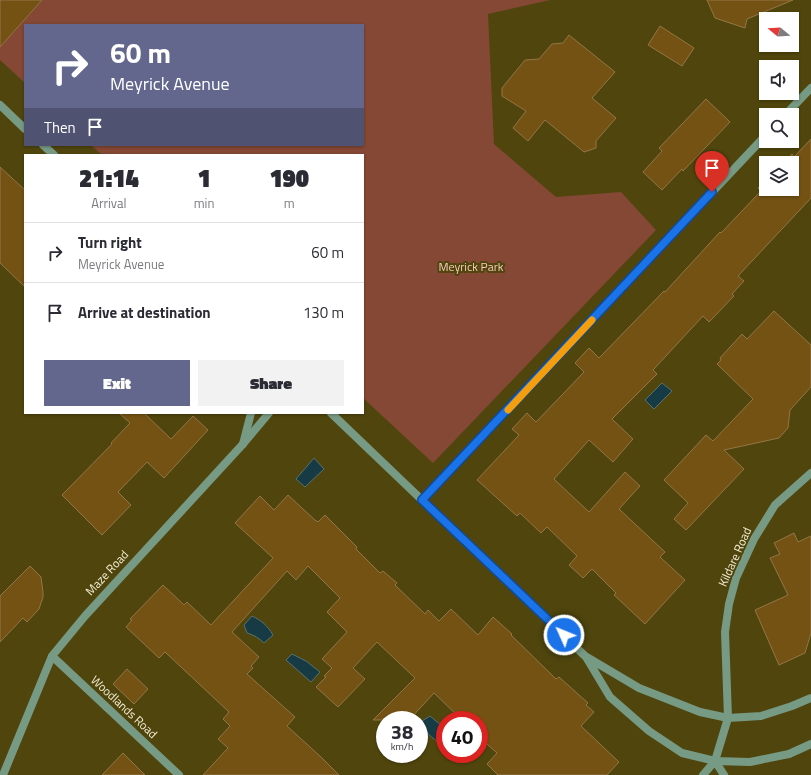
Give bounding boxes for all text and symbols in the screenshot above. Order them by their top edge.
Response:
north arrow [759,12,799,52]
map controls [759,12,799,196]
text: 60 m [110,31,171,74]
icon: right [44,40,96,92]
button: sound [759,60,799,100]
text: Meyrick Avenue [110,70,230,97]
button: search [759,108,799,148]
text: Then [44,116,76,139]
icon: arrive [84,116,106,138]
pin [695,151,729,192]
button: layers [759,156,799,196]
icon: arrive [701,157,723,179]
text: 21:14 [79,160,139,196]
text: 1 [197,160,211,196]
text: 190 [269,160,309,196]
text: Arrival [91,193,126,213]
text: min [194,193,214,213]
text: m [284,193,295,213]
text: Turn right [78,231,142,254]
text: 60 m [311,241,344,264]
icon: right [44,242,66,264]
text: Meyrick Avenue [78,254,164,274]
park label: Meyrick Park [438,257,504,276]
text: Arrive at destination [78,301,211,324]
text: 130 m [303,301,344,324]
icon: arrive [44,302,66,324]
button: Exit [44,360,190,406]
button: Share [198,360,344,406]
street label: Kildare Road [713,524,756,590]
street label: Maze Road [81,546,133,600]
position arrow [543,614,585,656]
street label: Woodlands Road [87,671,162,743]
speed limit sign: 40 [436,711,488,763]
text: 38 [391,716,413,747]
text: km/h [391,739,413,754]

